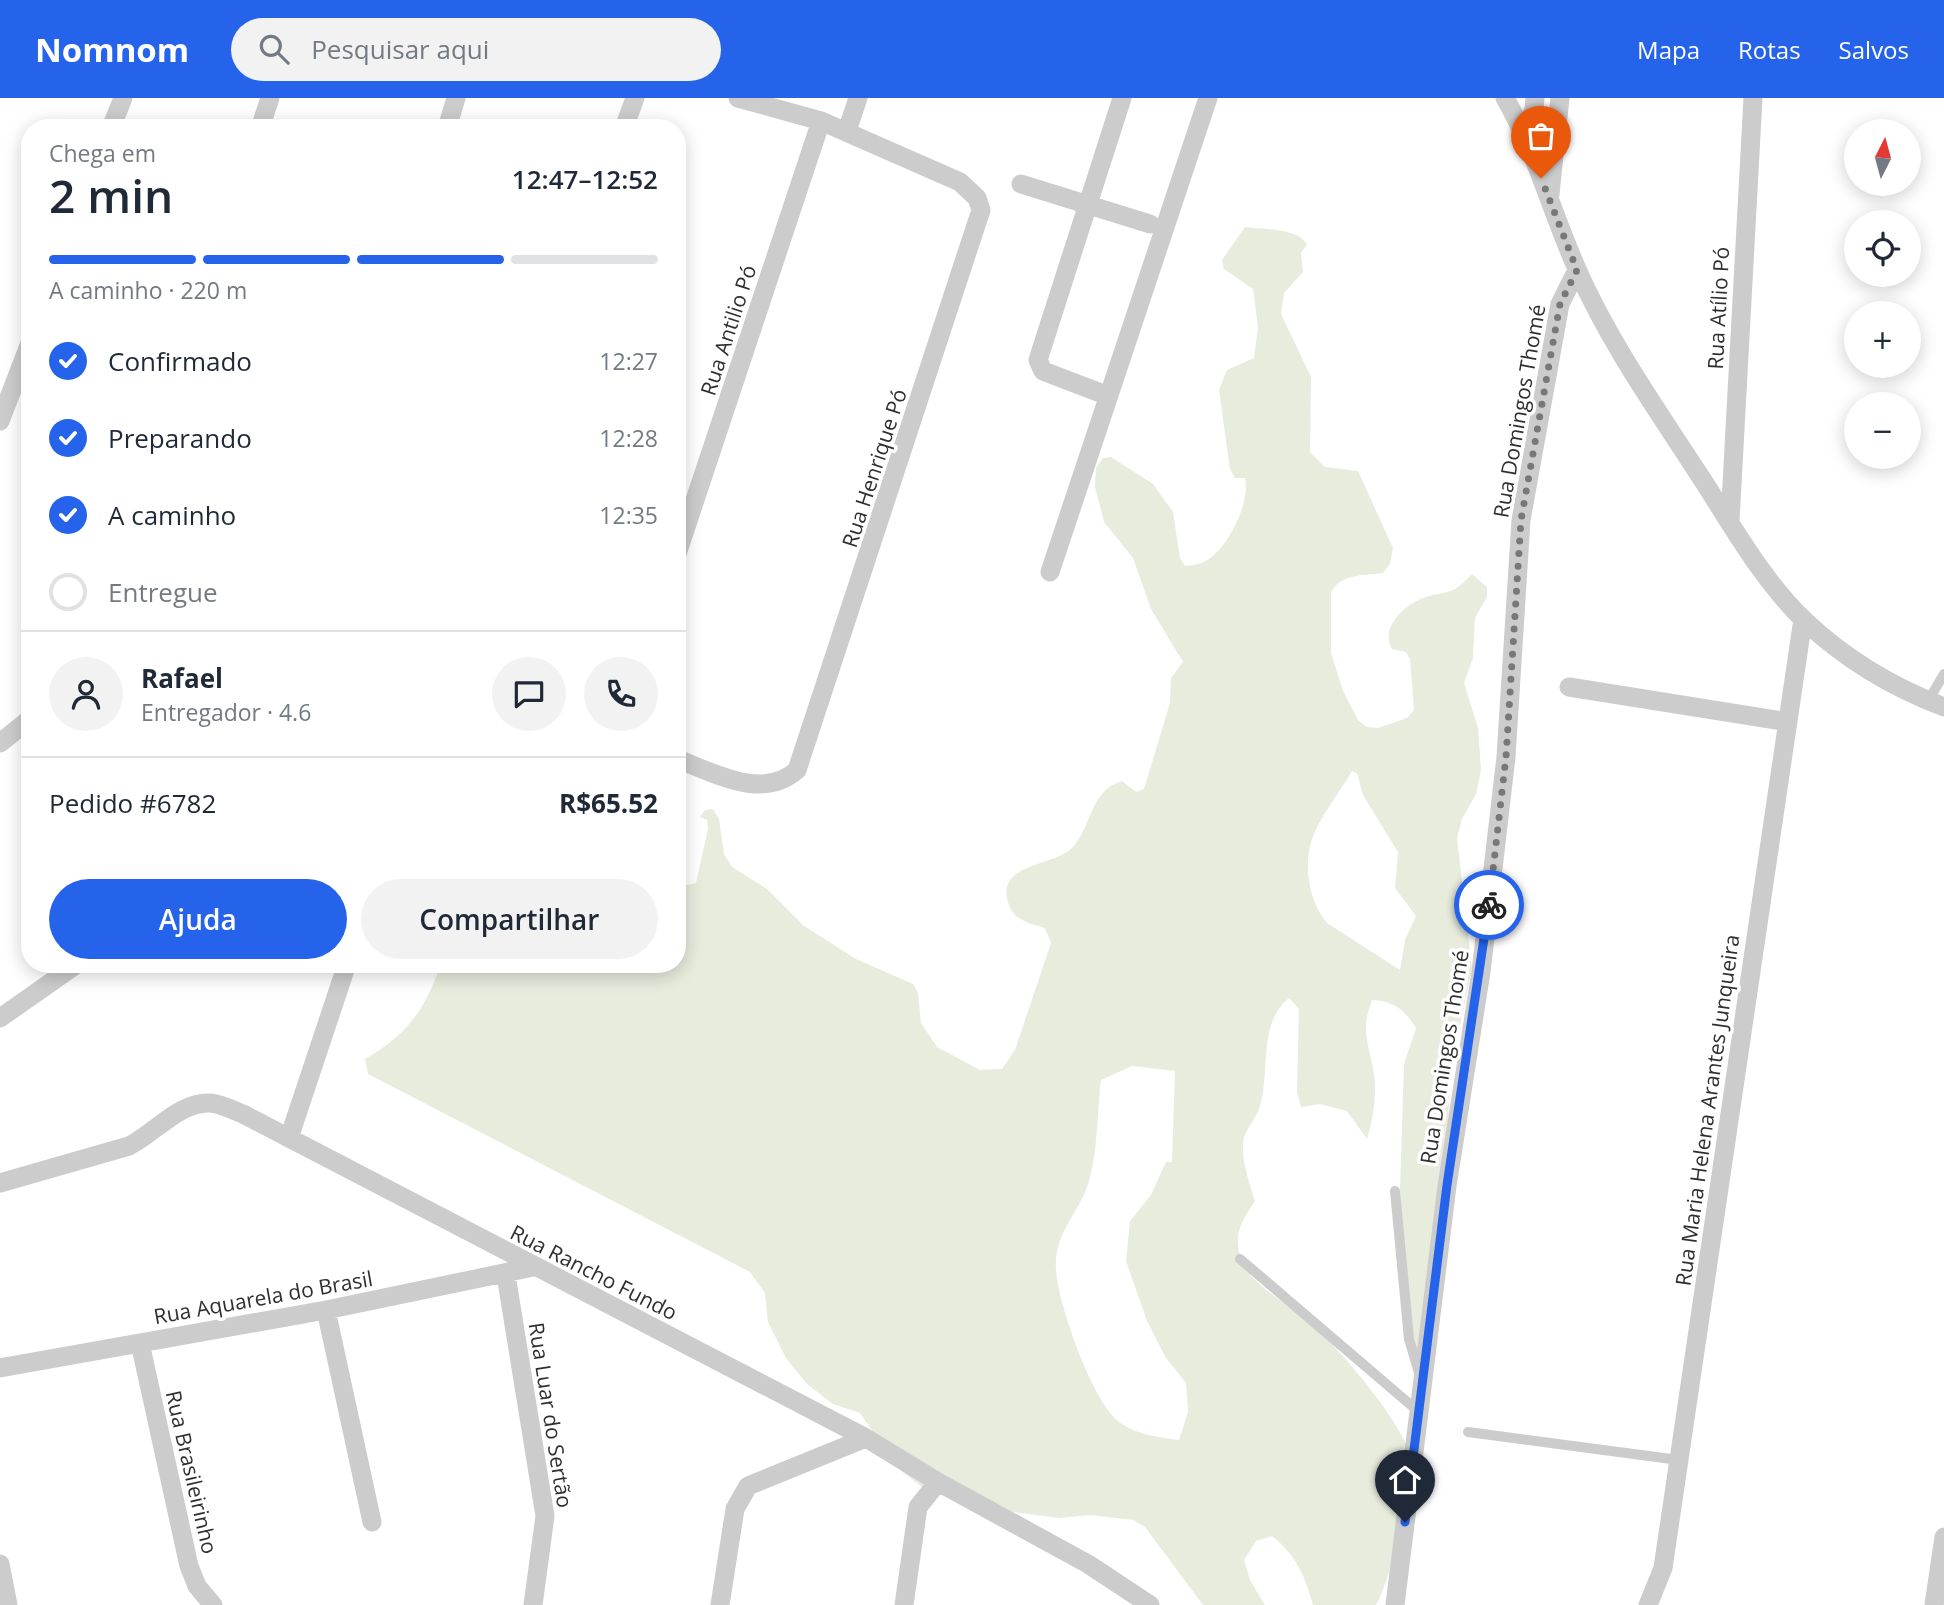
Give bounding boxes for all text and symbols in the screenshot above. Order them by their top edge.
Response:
search box [231,18,721,81]
text: Nomnom [35,27,189,72]
icon: search [255,30,293,68]
text: Pesquisar aqui [311,31,489,67]
text: Mapa [1637,33,1700,66]
text: Rotas [1738,33,1801,66]
text: Salvos [1839,33,1909,66]
pin [1511,106,1571,178]
icon: bag [1522,117,1560,155]
north arrow [1844,119,1922,196]
map controls [1844,119,1921,469]
text: Chega em [49,137,156,169]
text: 12:47–12:52 [512,161,658,197]
text: 2 min [49,164,173,226]
button: locate [1844,210,1921,287]
street label: Rua Atílio Pó [1701,246,1735,370]
street label: Rua Antilio Pó [694,261,762,399]
text: A caminho · 220 m [49,274,247,306]
button: + [1844,301,1921,378]
street label: Rua Domingos Thomé [1486,302,1552,520]
icon: check [49,342,87,380]
text: Confirmado [108,343,252,379]
text: 12:27 [599,345,658,377]
street label: Rua Henrique Pó [835,385,913,551]
button: − [1844,392,1921,469]
icon: check [49,419,87,457]
text: Preparando [108,420,252,456]
text: 12:28 [599,422,658,454]
icon: check [49,496,87,534]
text: A caminho [108,497,236,533]
text: 12:35 [599,499,658,531]
text: Entregue [108,574,218,610]
button: person [49,657,123,731]
button: chat [492,657,566,731]
button: phone [584,657,658,731]
text: Rafael [141,660,223,696]
text: Entregador · 4.6 [141,696,311,728]
text: Pedido #6782 [49,785,216,821]
text: R$65.52 [559,785,658,821]
courier [1454,870,1524,940]
button: Ajuda [49,879,347,959]
button: Compartilhar [361,879,658,959]
icon: bike [1470,886,1508,924]
street label: Rua Maria Helena Arantes Junqueira [1668,933,1746,1287]
street label: Rua Domingos Thomé [1413,948,1475,1166]
street label: Rua Rancho Fundo [506,1218,682,1326]
street label: Rua Aquarela do Brasil [151,1264,375,1330]
street label: Rua Luar do Sertão [523,1320,579,1510]
street label: Rua Brasileirinho [160,1388,224,1556]
pin [1375,1450,1435,1522]
icon: home [1386,1461,1424,1499]

